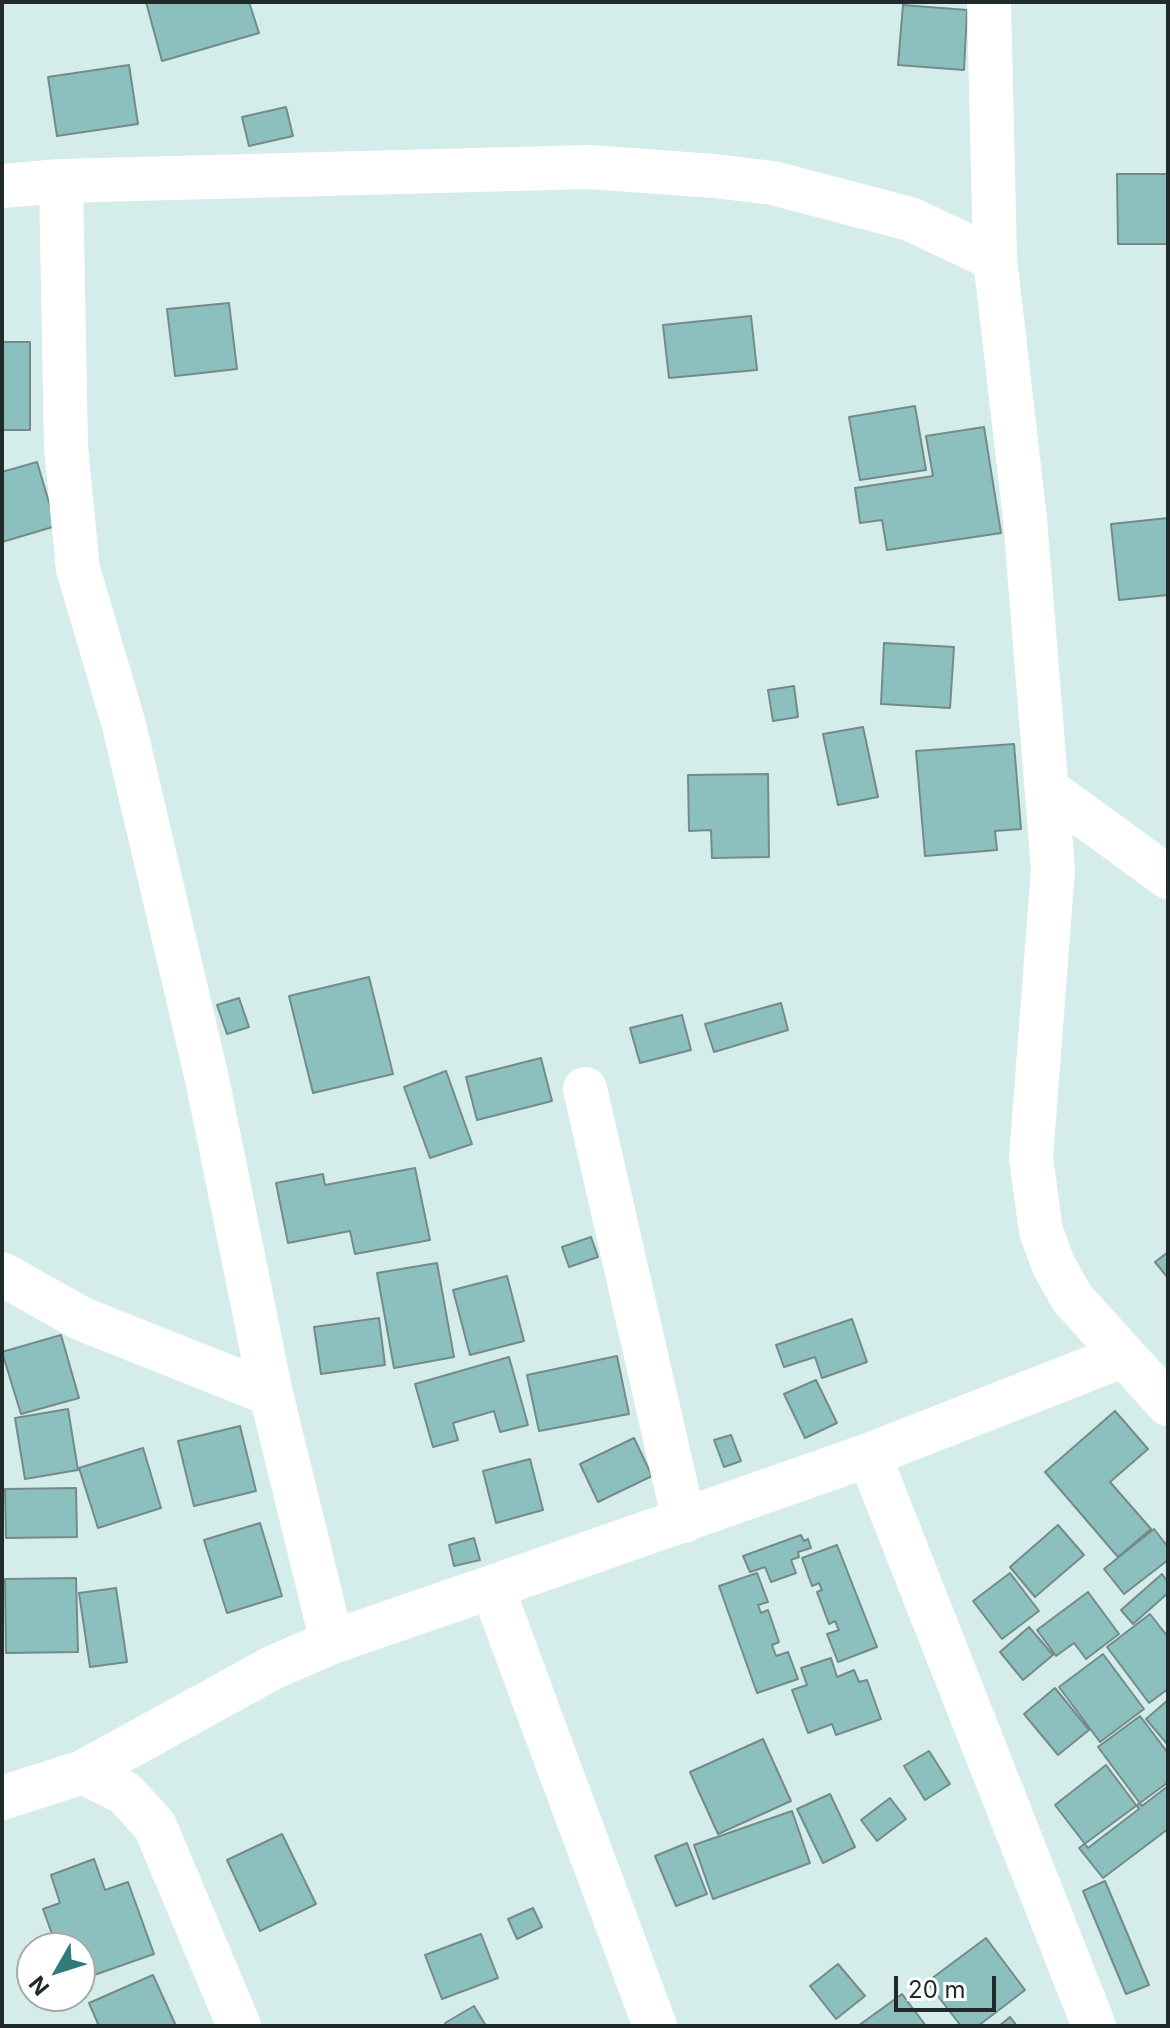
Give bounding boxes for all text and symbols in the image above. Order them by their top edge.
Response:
north arrow [16,1932,96,2012]
scale bar [898,1960,1000,2010]
text: N [24,1971,54,2001]
text: 20 m [908,1975,966,2004]

